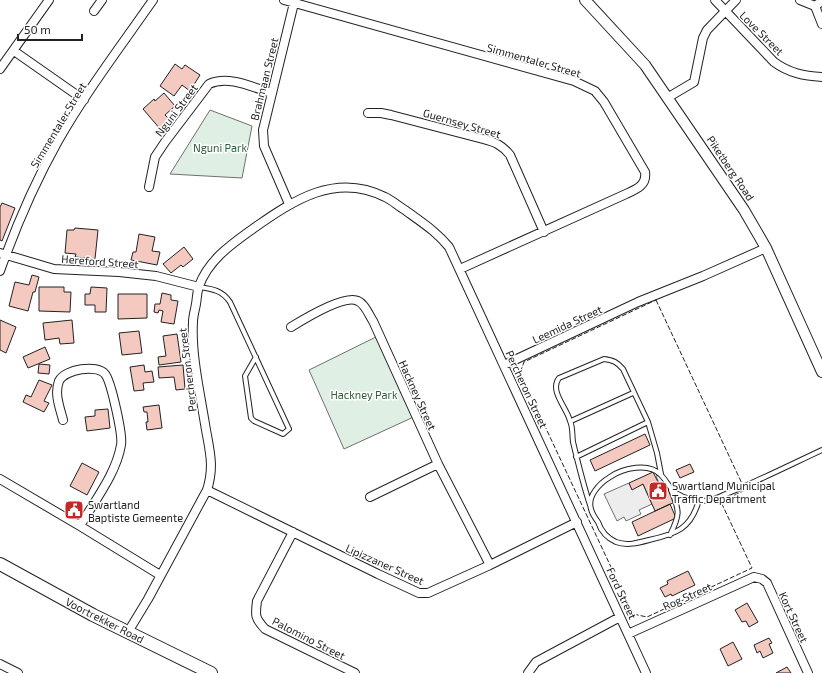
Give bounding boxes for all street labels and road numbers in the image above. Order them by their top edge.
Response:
street label: Love Street [737,8,787,58]
street label: Brahmaan Street [247,36,281,122]
street label: Simmentaler Street [486,40,582,80]
street label: Simmentaler Street [27,80,89,170]
street label: Nguni Street [152,81,200,139]
street label: Guernsey Street [422,106,502,140]
street label: Piketberg Road [705,133,757,203]
street label: Hereford Street [61,252,139,270]
street label: Leemida Street [530,302,604,346]
street label: Percheron Street [175,327,199,413]
street label: Percheron Street [503,348,551,430]
street label: Hackney Street [397,358,439,432]
street label: Lipizzaner Street [344,541,426,587]
street label: Ford Street [604,565,640,621]
street label: Rog Street [661,579,713,613]
street label: Kort Street [777,590,811,644]
street label: Voortrekker Road [64,595,146,645]
street label: Palomino Street [270,614,348,662]

